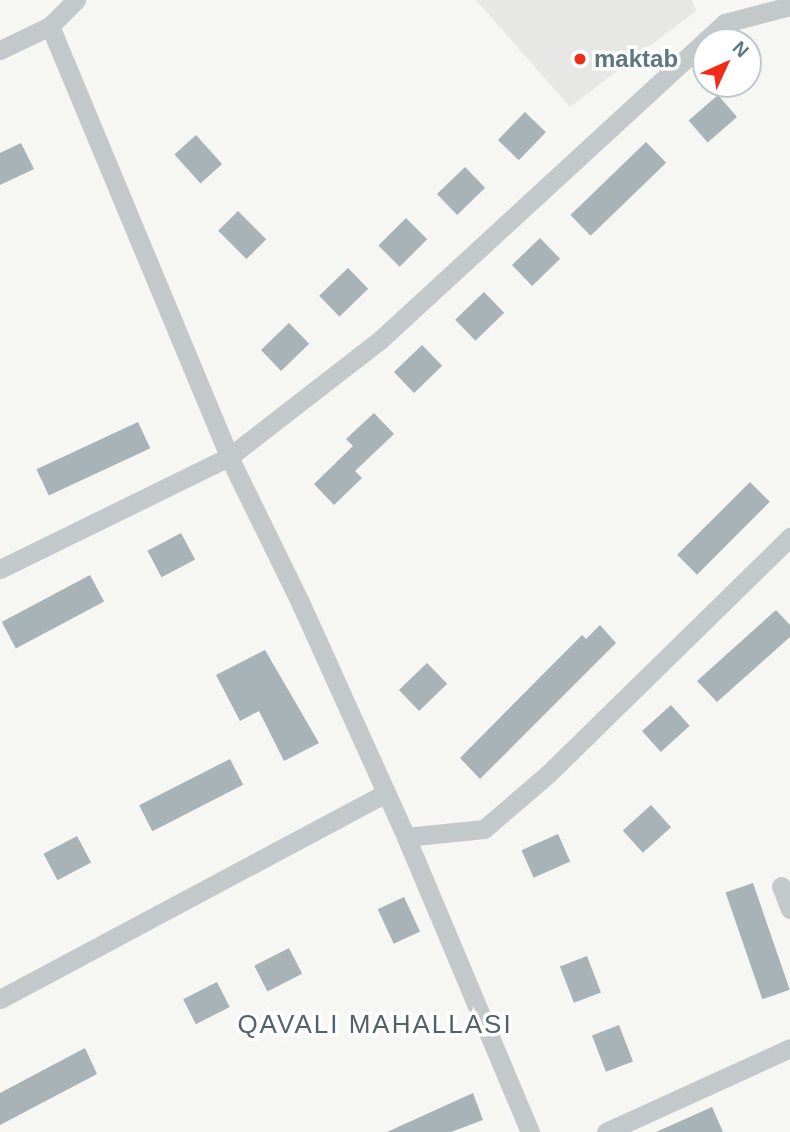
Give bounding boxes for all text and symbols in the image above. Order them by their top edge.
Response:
north arrow [692,28,762,98]
text: N [729,37,753,61]
place label: maktab [594,45,678,73]
marker: maktab [572,51,588,67]
district label: QAVALI MAHALLASI [239,1009,511,1041]

